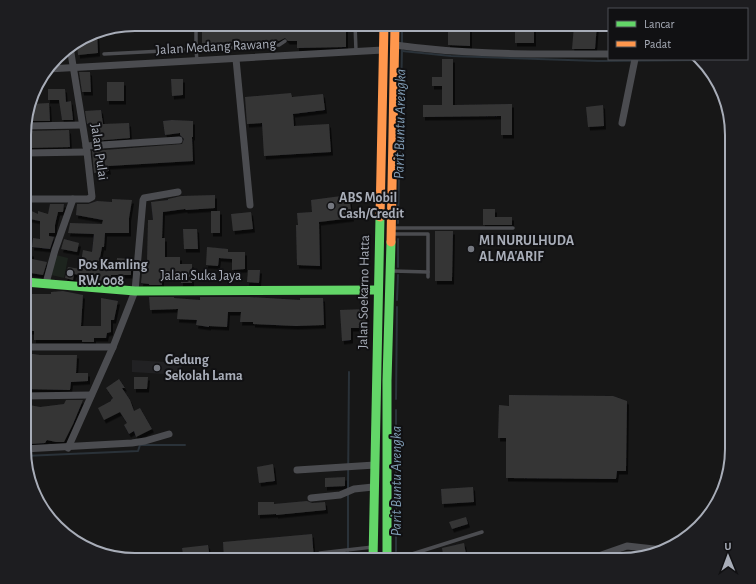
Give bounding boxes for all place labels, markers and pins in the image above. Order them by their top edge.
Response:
place label: ABS Mobil Cash/Credit [339,191,404,221]
marker: ABS Mobil Cash/Credit [326,201,336,211]
place label: MI NURULHUDA AL MA'ARIF [479,234,575,264]
marker: MI NURULHUDA AL MA'ARIF [466,244,476,254]
place label: Pos Kamling RW. 008 [78,258,148,288]
marker: Pos Kamling RW. 008 [65,268,75,278]
place label: Gedung Sekolah Lama [165,353,243,383]
marker: Gedung Sekolah Lama [152,363,162,373]

